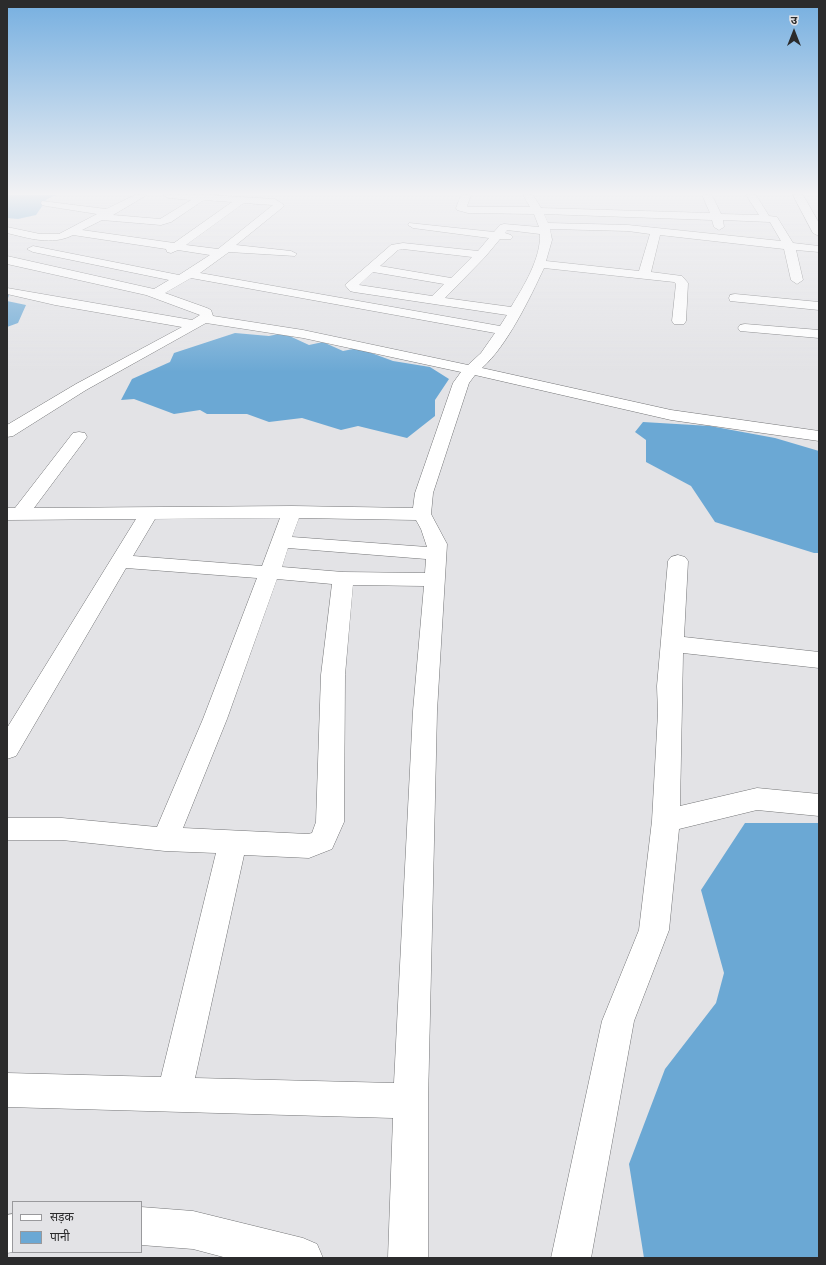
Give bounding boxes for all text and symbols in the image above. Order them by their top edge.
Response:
north arrow [774,12,814,52]
text: उ [791,13,797,26]
legend [12,1201,142,1253]
text: सड़क [50,1209,74,1224]
text: पानी [50,1229,70,1244]

